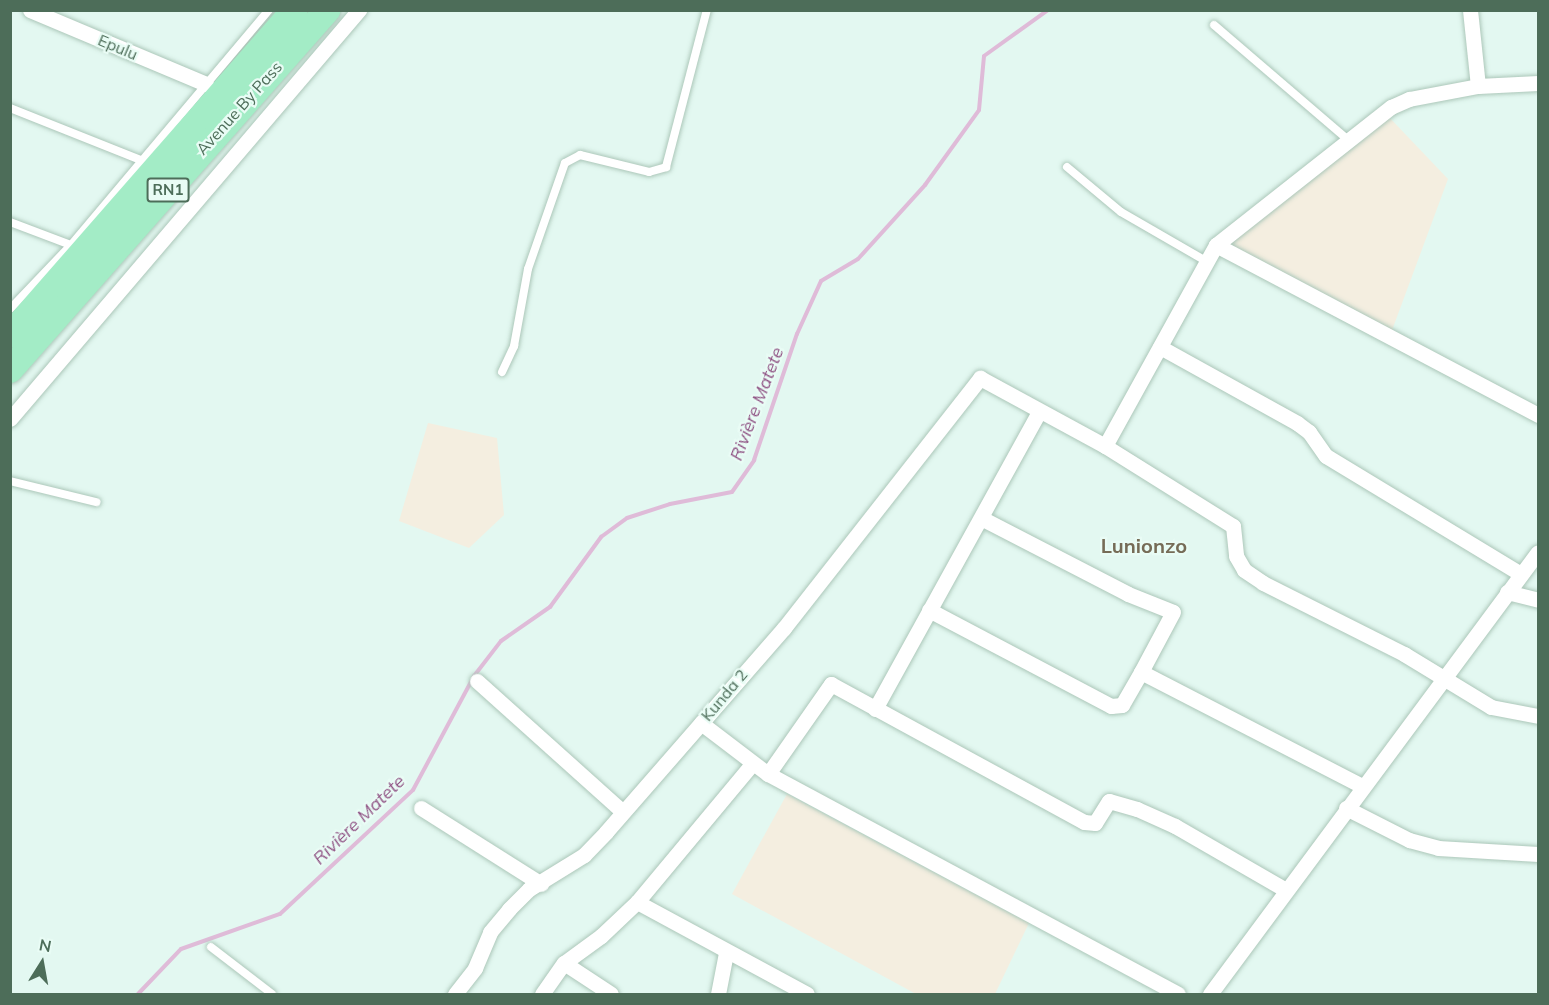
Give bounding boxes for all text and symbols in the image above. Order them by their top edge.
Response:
street label: Epulu [95,30,141,64]
street label: Avenue By Pass [192,57,286,159]
road number: RN1 [146,178,190,202]
water label: Rivière Matete [726,344,788,464]
district label: Lunionzo [1101,533,1187,557]
street label: Kunda 2 [697,665,751,725]
water label: Rivière Matete [309,771,409,869]
north arrow [12,933,72,993]
text: N [38,934,53,956]

